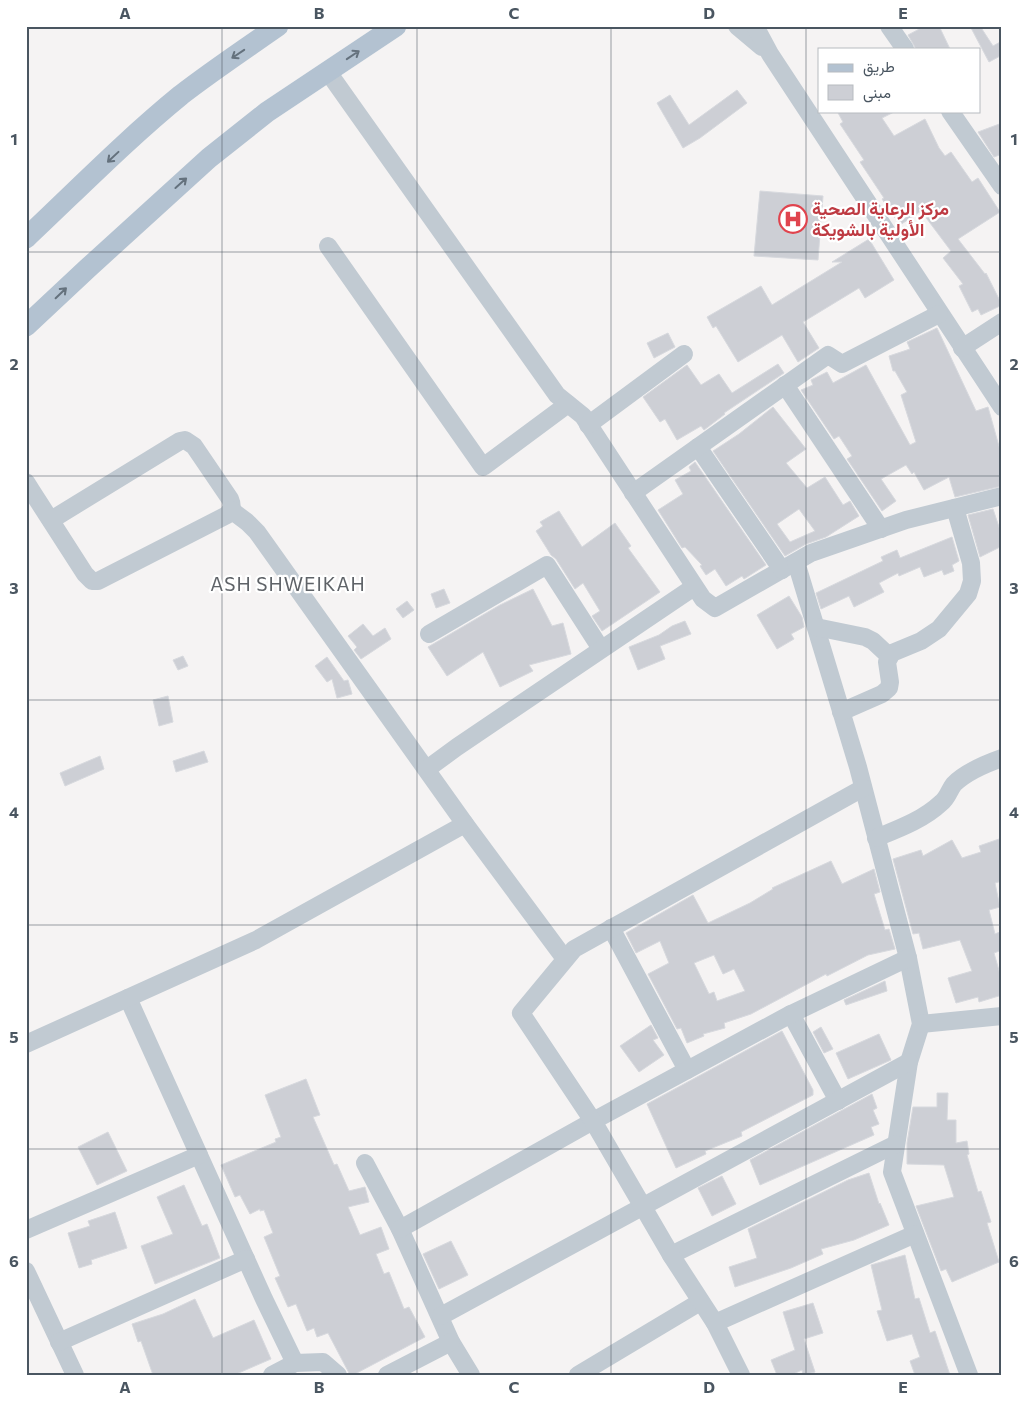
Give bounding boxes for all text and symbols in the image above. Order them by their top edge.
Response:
text: A [119,3,131,22]
text: B [314,3,325,22]
text: C [509,3,520,22]
text: D [703,3,715,22]
text: E [898,3,908,22]
legend [818,48,980,112]
one-way arrow [231,49,245,59]
one-way arrow [346,49,360,59]
text: طريق [863,57,895,77]
text: مبنى [863,83,891,103]
text: 1 [10,129,18,148]
text: 1 [1010,129,1018,148]
one-way arrow [106,151,119,163]
one-way arrow [175,177,188,189]
place label: مركز الرعاية الصحية الأولية بالشويكة [812,197,949,241]
hospital icon: مركز الرعاية الصحية الأولية بالشويكة [778,204,808,234]
one-way arrow [55,287,68,299]
text: 2 [9,354,19,373]
text: 2 [1009,354,1019,373]
district label: ASH SHWEIKAH [210,572,366,595]
text: 3 [9,578,19,597]
text: 3 [1009,578,1019,597]
text: 4 [9,802,19,821]
text: 4 [1009,802,1019,821]
text: 5 [9,1027,19,1046]
text: 5 [1009,1027,1019,1046]
text: 6 [9,1251,19,1270]
text: 6 [1009,1251,1019,1270]
text: A [119,1377,131,1396]
text: B [314,1377,325,1396]
text: C [509,1377,520,1396]
text: D [703,1377,715,1396]
text: E [898,1377,908,1396]

